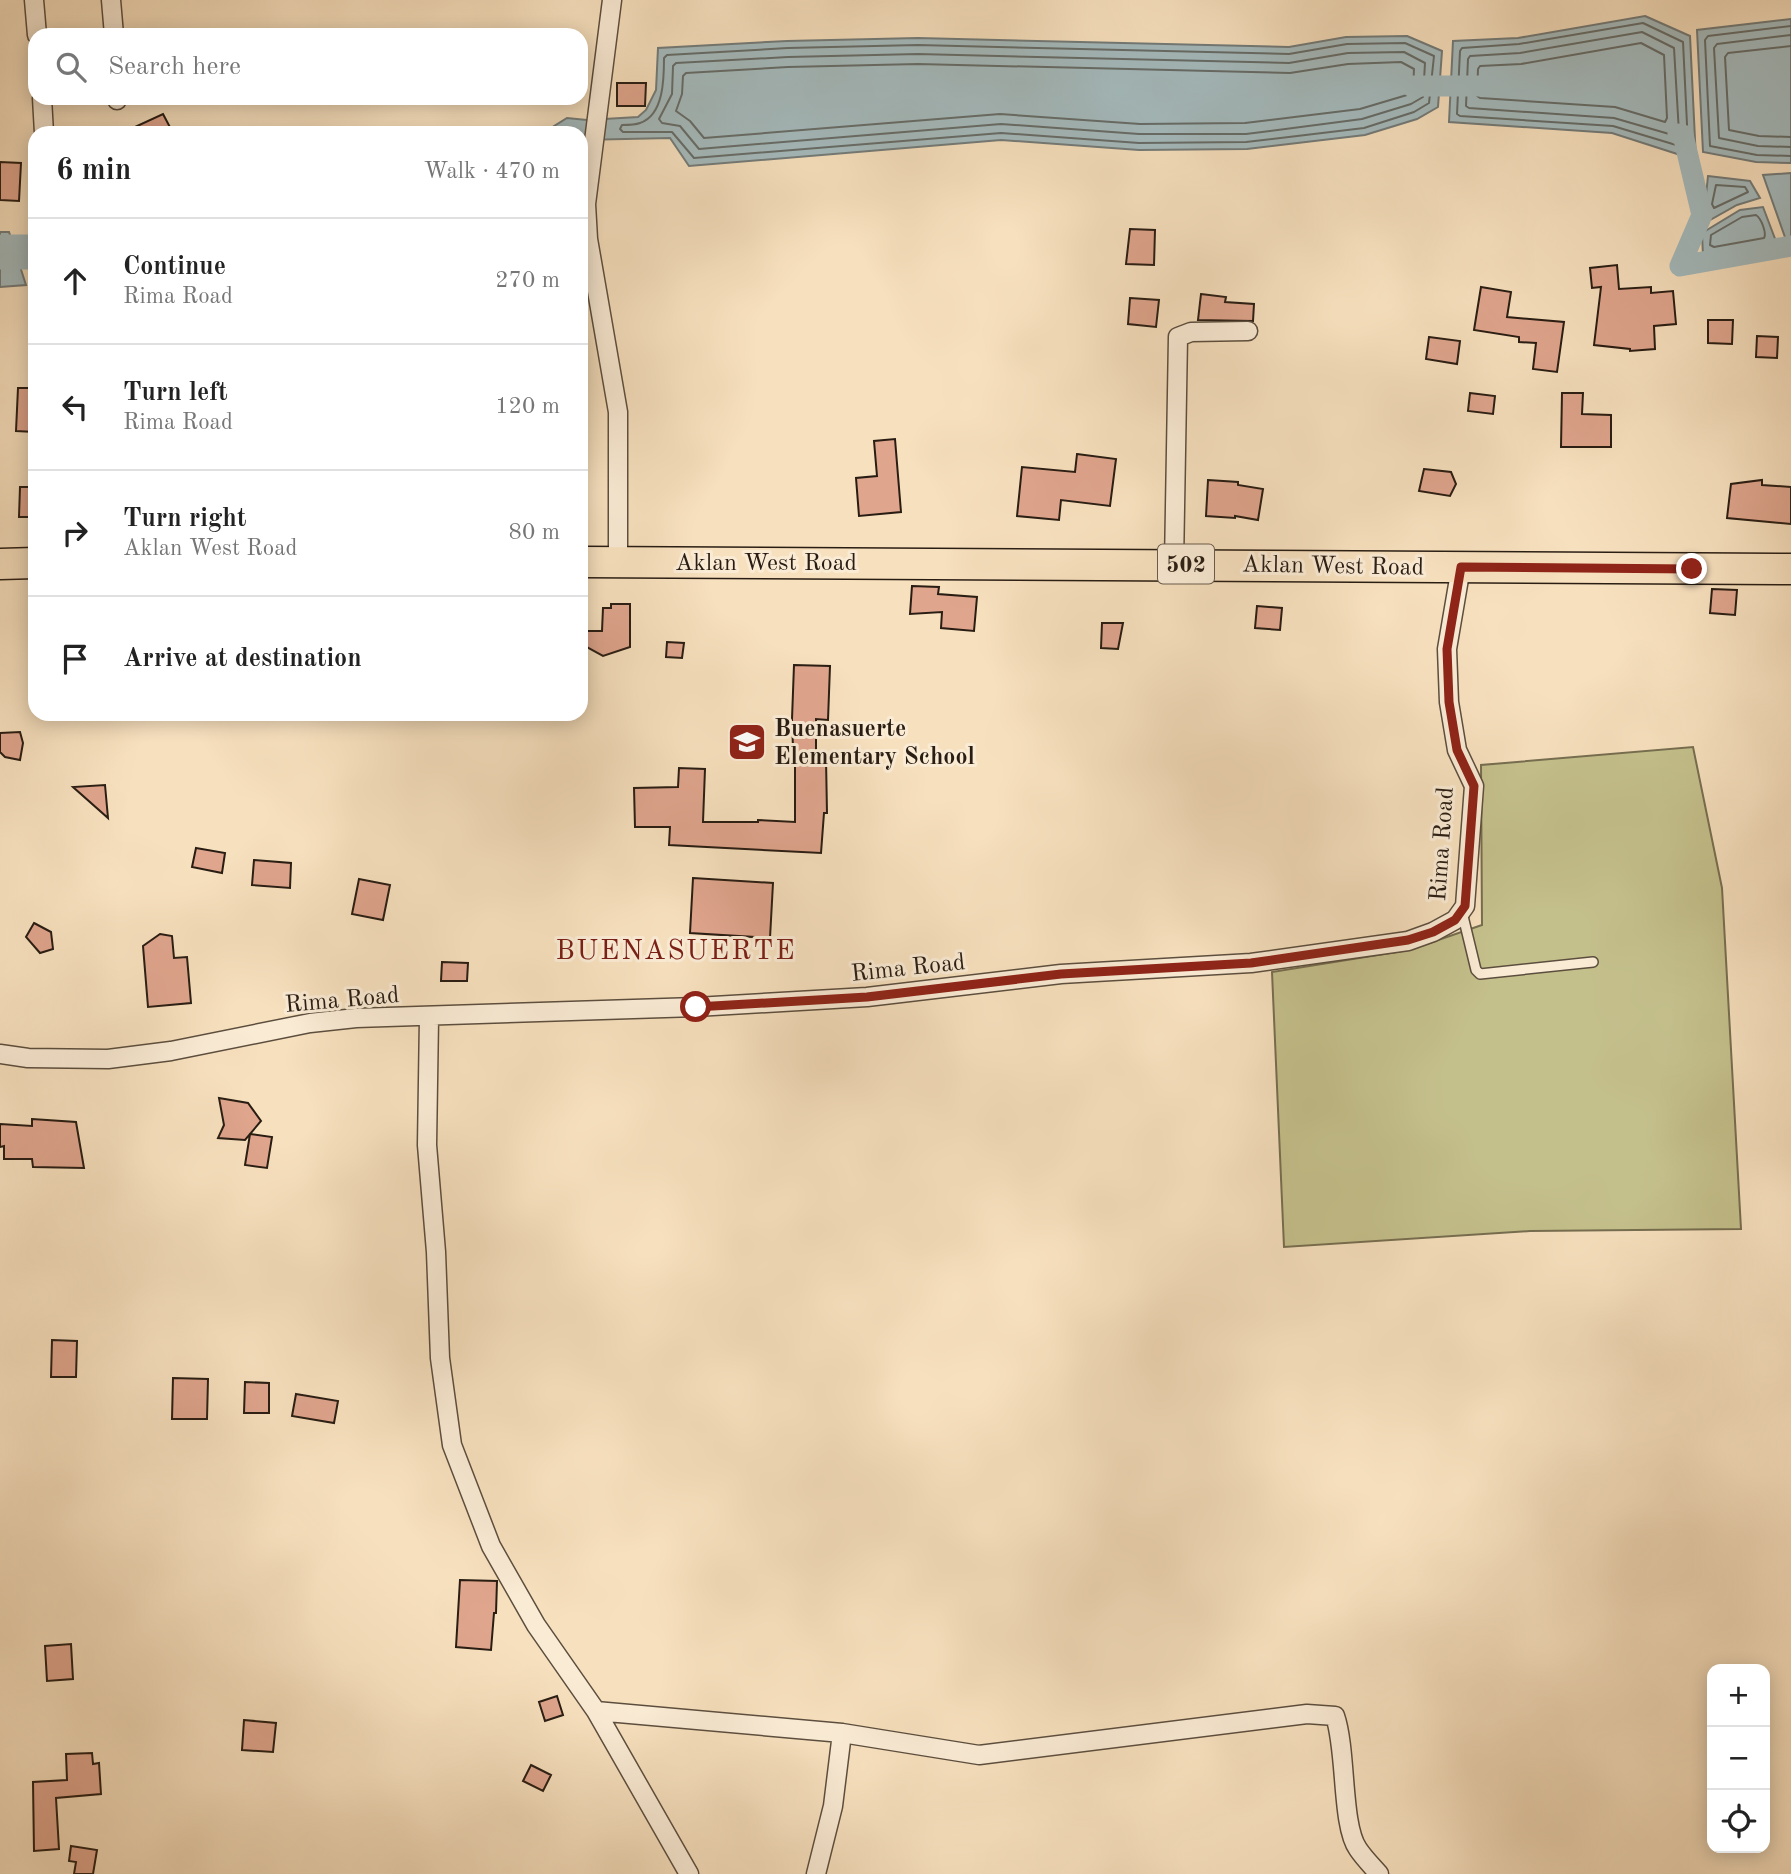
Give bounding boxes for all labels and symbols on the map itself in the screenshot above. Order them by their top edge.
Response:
road number: 502 [1158,544,1214,584]
street label: Aklan West Road [675,552,857,576]
street label: Aklan West Road [1242,553,1424,581]
route end [1676,553,1707,584]
place label: Buenasuerte Elementary School [774,718,975,770]
school or university icon: Buenasuerte Elementary School [726,721,768,763]
street label: Rima Road [1427,786,1459,902]
district label: BUENASUERTE [555,938,797,966]
street label: Rima Road [850,951,967,987]
street label: Rima Road [284,984,400,1018]
route start [680,991,711,1022]

